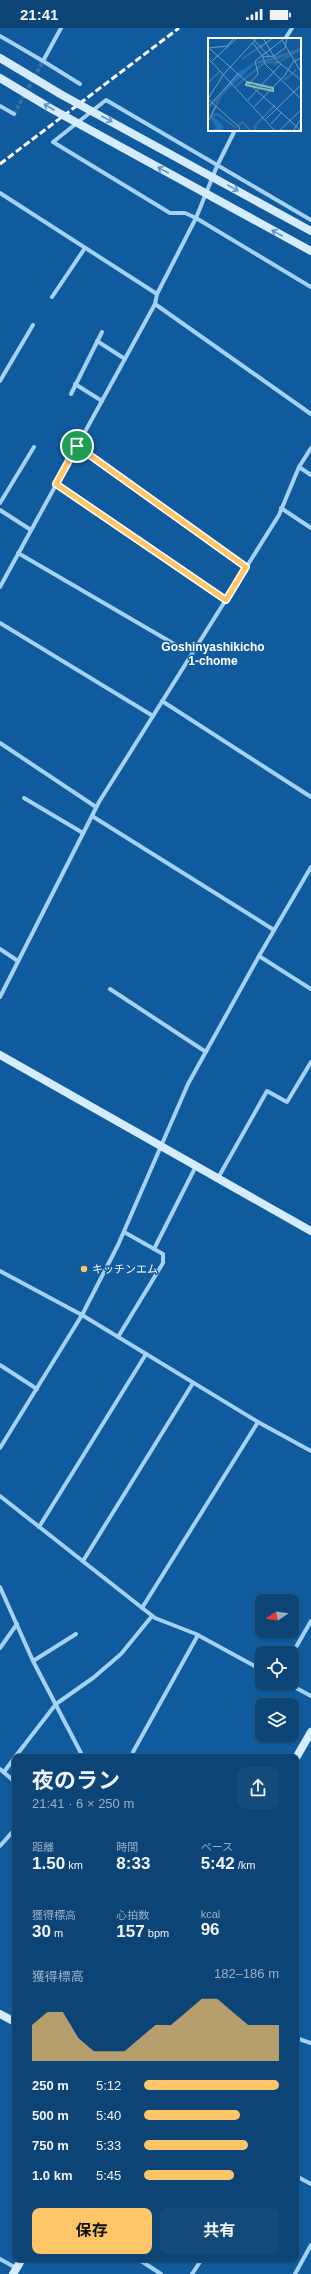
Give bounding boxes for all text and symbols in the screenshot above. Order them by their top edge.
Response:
text: 21:41 [20,6,58,23]
inset map [208,38,301,131]
one-way arrow [43,103,55,111]
one-way arrow [101,116,113,123]
one-way arrow [157,165,169,173]
one-way arrow [227,184,239,192]
one-way arrow [271,228,283,236]
pin [60,429,94,463]
icon: arrive [66,435,88,457]
district label: Goshinyashikicho 1-chome [161,640,265,668]
place label: キッチンエム [92,1263,158,1275]
marker: キッチンエム [79,1264,89,1274]
north arrow [255,1594,299,1638]
map controls [255,1594,299,1742]
button: locate [255,1646,299,1690]
button: layers [255,1698,299,1742]
button: share [237,1767,279,1809]
text: 夜のラン [32,1768,120,1793]
text: 21:41 · 6 × 250 m [32,1796,134,1811]
text: 距離 [32,1841,54,1853]
text: 時間 [116,1841,138,1853]
text: ペース [201,1841,233,1853]
text: 1.50 [32,1854,65,1873]
text: 8:33 [116,1854,150,1873]
text: 5:42 [201,1854,235,1873]
text: km [65,1859,83,1871]
text: /km [235,1859,255,1871]
text: kcal [201,1908,220,1920]
text: 獲得標高 [32,1909,76,1921]
text: 心拍数 [116,1909,149,1921]
text: 96 [201,1920,220,1939]
text: 30 [32,1922,51,1941]
text: 157 [116,1922,145,1941]
text: m [51,1927,63,1939]
text: bpm [145,1927,169,1939]
text: 182–186 m [214,1966,279,1981]
text: 獲得標高 [32,1969,84,1984]
text: 250 m [32,2078,69,2093]
text: 5:12 [96,2078,121,2093]
text: 500 m [32,2108,69,2123]
text: 5:40 [96,2108,121,2123]
text: 750 m [32,2138,69,2153]
text: 5:33 [96,2138,121,2153]
text: 1.0 km [32,2168,72,2183]
text: 5:45 [96,2168,121,2183]
button: 保存 [32,2208,152,2254]
button: 共有 [160,2208,279,2254]

